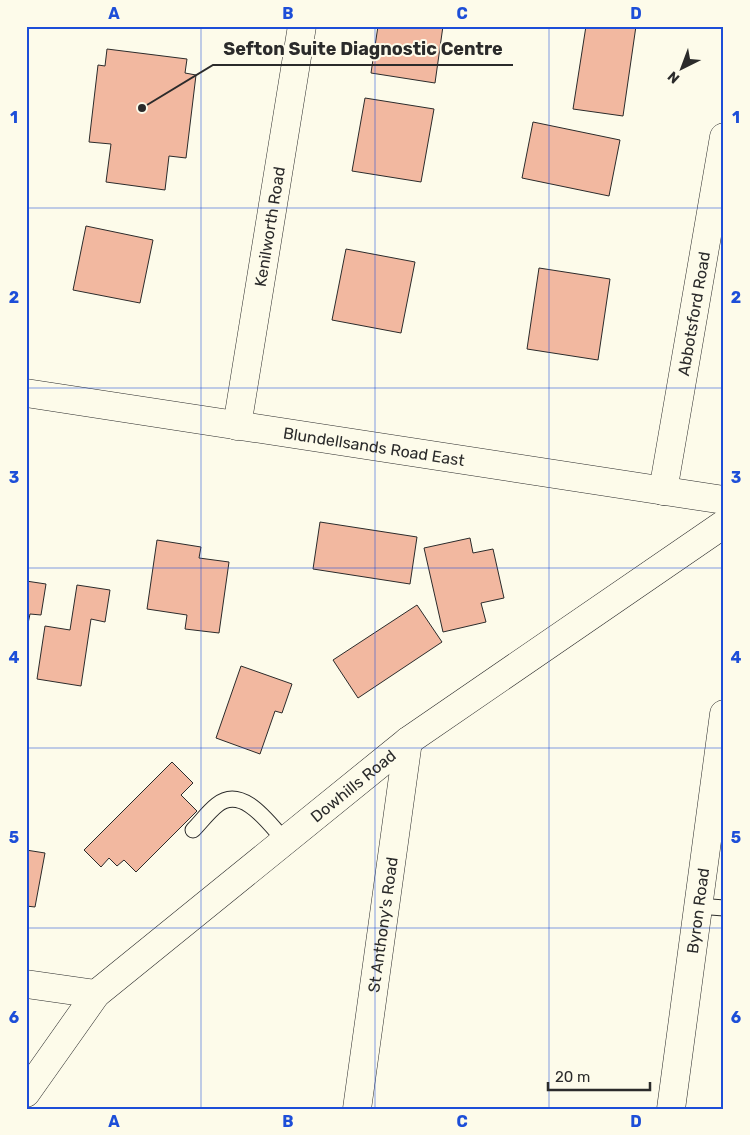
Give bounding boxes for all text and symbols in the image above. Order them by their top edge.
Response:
text: A [108,4,120,23]
text: B [282,4,294,23]
text: C [456,4,468,23]
text: D [630,4,642,23]
callout: Sefton Suite Diagnostic Centre [213,32,513,65]
text: Sefton Suite Diagnostic Centre [223,38,503,60]
north arrow [658,42,708,92]
text: N [664,68,683,87]
text: 1 [10,108,18,127]
text: 1 [732,108,740,127]
street label: Kenilworth Road [251,165,289,288]
street label: Abbotsford Road [674,250,714,377]
text: 2 [9,288,19,307]
text: 2 [731,288,741,307]
street label: Blundellsands Road East [282,424,466,470]
text: 3 [9,468,19,487]
text: 3 [731,468,741,487]
text: 4 [9,648,20,667]
text: 4 [731,648,742,667]
street label: Dowhills Road [307,746,400,826]
text: 5 [9,828,19,847]
text: 5 [731,828,741,847]
street label: St Anthony's Road [364,856,402,994]
street label: Byron Road [683,867,713,955]
text: 6 [9,1008,19,1027]
text: 6 [731,1008,741,1027]
scale bar [548,1060,650,1092]
text: 20 m [555,1068,590,1086]
text: A [108,1112,120,1131]
text: B [282,1112,294,1131]
text: C [456,1112,468,1131]
text: D [630,1112,642,1131]

